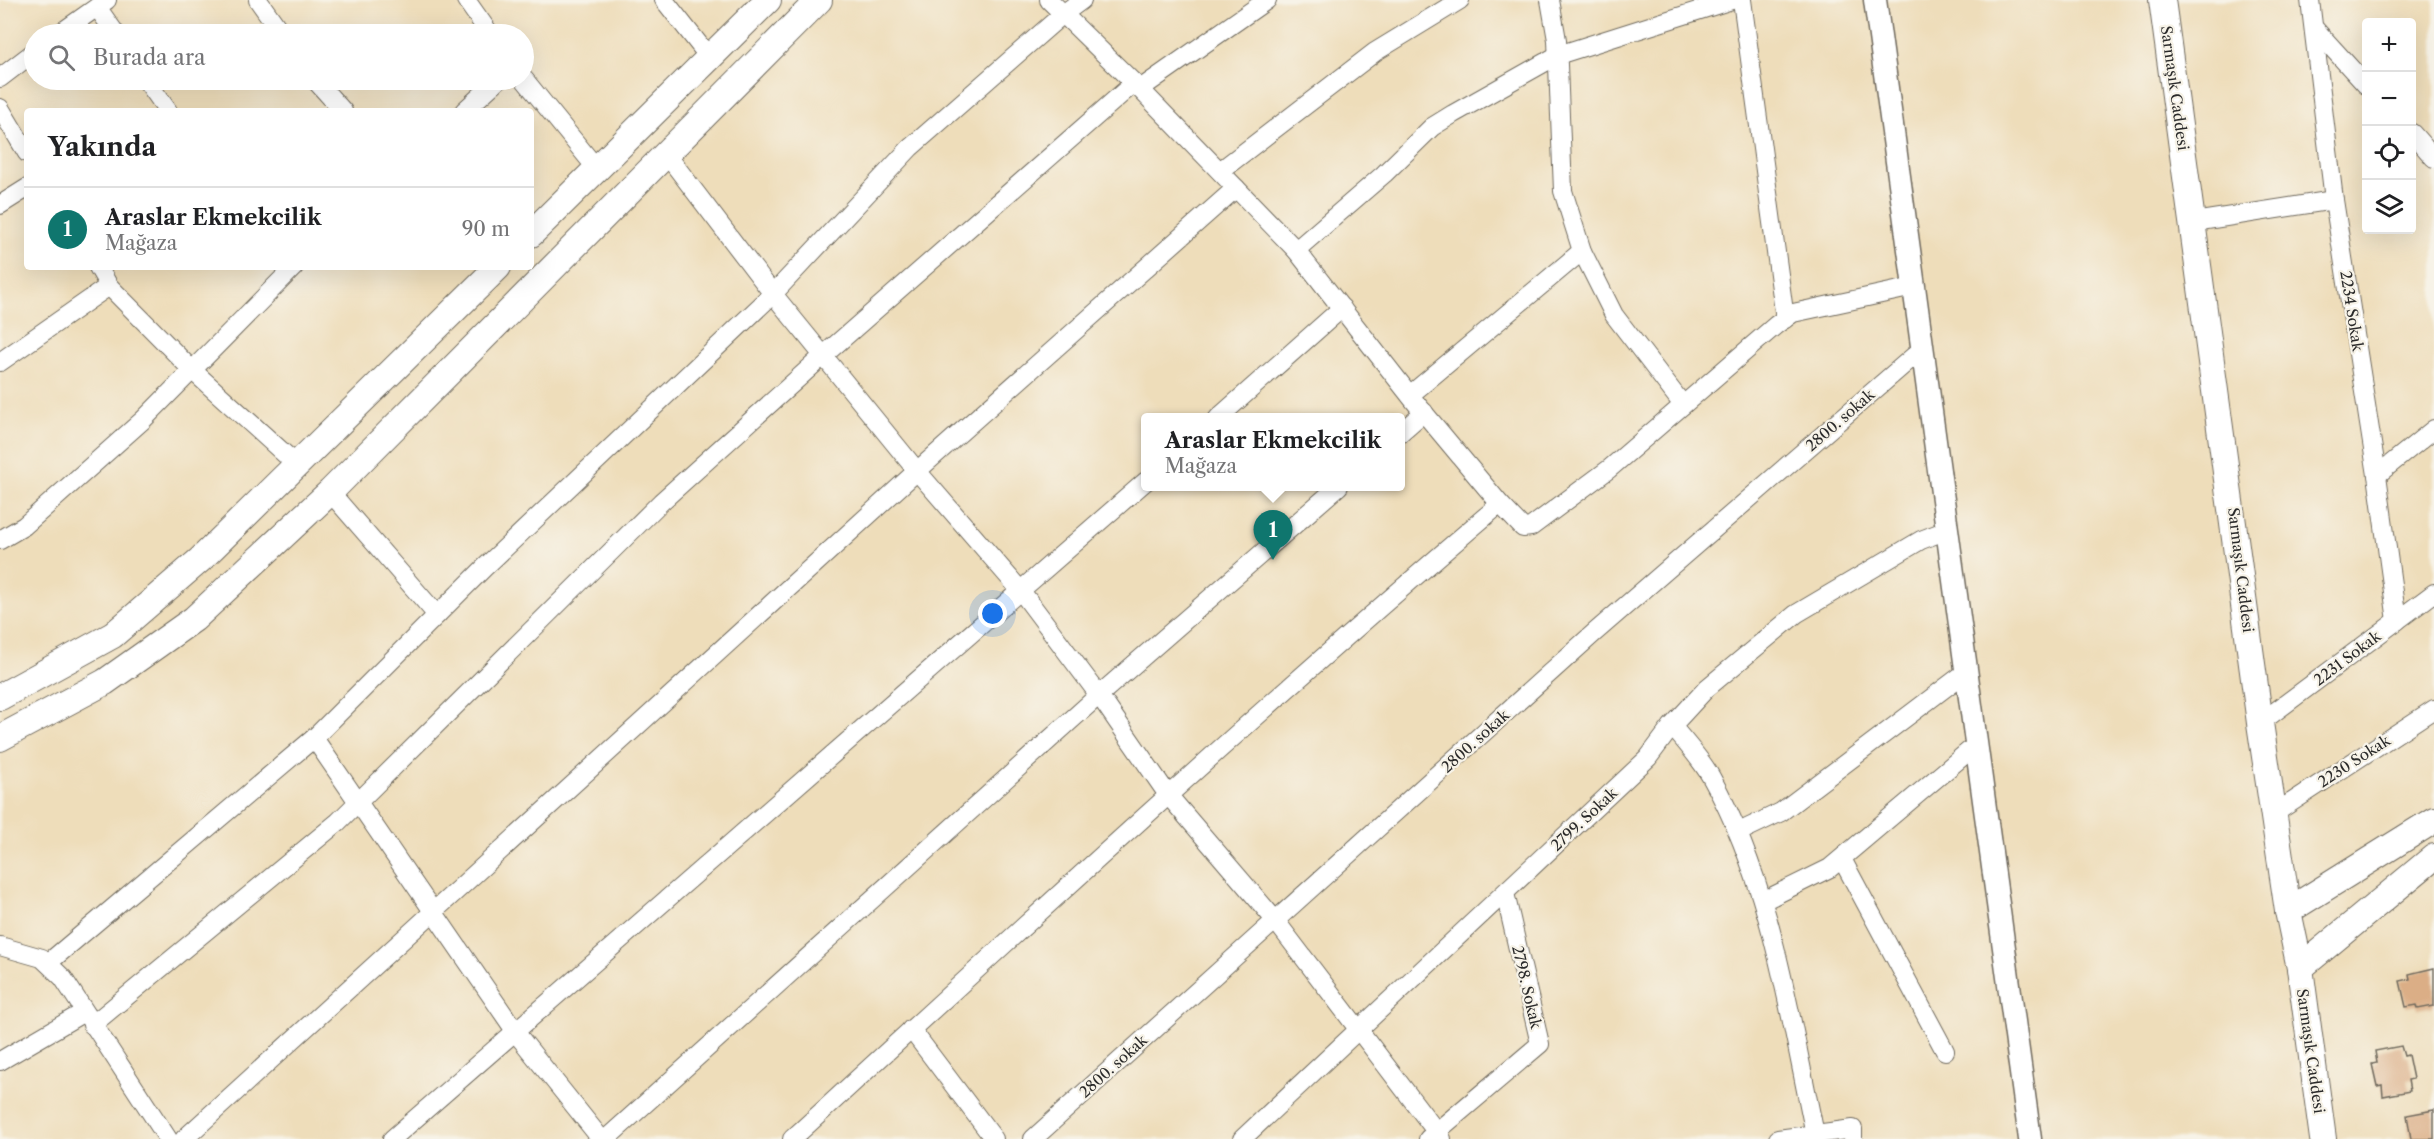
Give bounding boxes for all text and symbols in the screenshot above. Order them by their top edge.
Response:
map controls [2362,18,2416,234]
button: + [2362,18,2416,72]
search box [24,24,534,90]
street label: Sarmaşık Caddesi [2157,24,2193,152]
icon: search [45,41,78,74]
text: Burada ara [93,44,206,71]
button: − [2362,72,2416,126]
button: locate [2362,126,2416,180]
text: Yakında [48,131,157,163]
button: layers [2362,180,2416,234]
text: Araslar Ekmekcilik [105,204,321,231]
text: 1 [63,217,72,241]
text: 90 m [462,217,510,241]
text: Mağaza [105,231,177,255]
street label: 2234 Sokak [2336,269,2368,354]
street label: 2800. sokak [1802,384,1879,455]
popup [1141,413,1405,491]
text: Araslar Ekmekcilik [1165,427,1381,454]
text: Mağaza [1165,454,1237,478]
street label: Sarmaşık Caddesi [2224,506,2258,634]
pin: 1 [1254,510,1292,560]
your location [978,599,1007,628]
street label: 2231 Sokak [2310,626,2385,689]
street label: 2800. sokak [1437,705,1514,776]
street label: 2230 Sokak [2314,730,2395,791]
street label: 2799. Sokak [1547,783,1622,855]
street label: 2798. Sokak [1508,944,1546,1032]
street label: Sarmaşık Caddesi [2293,987,2329,1115]
street label: 2800. sokak [1075,1030,1152,1101]

